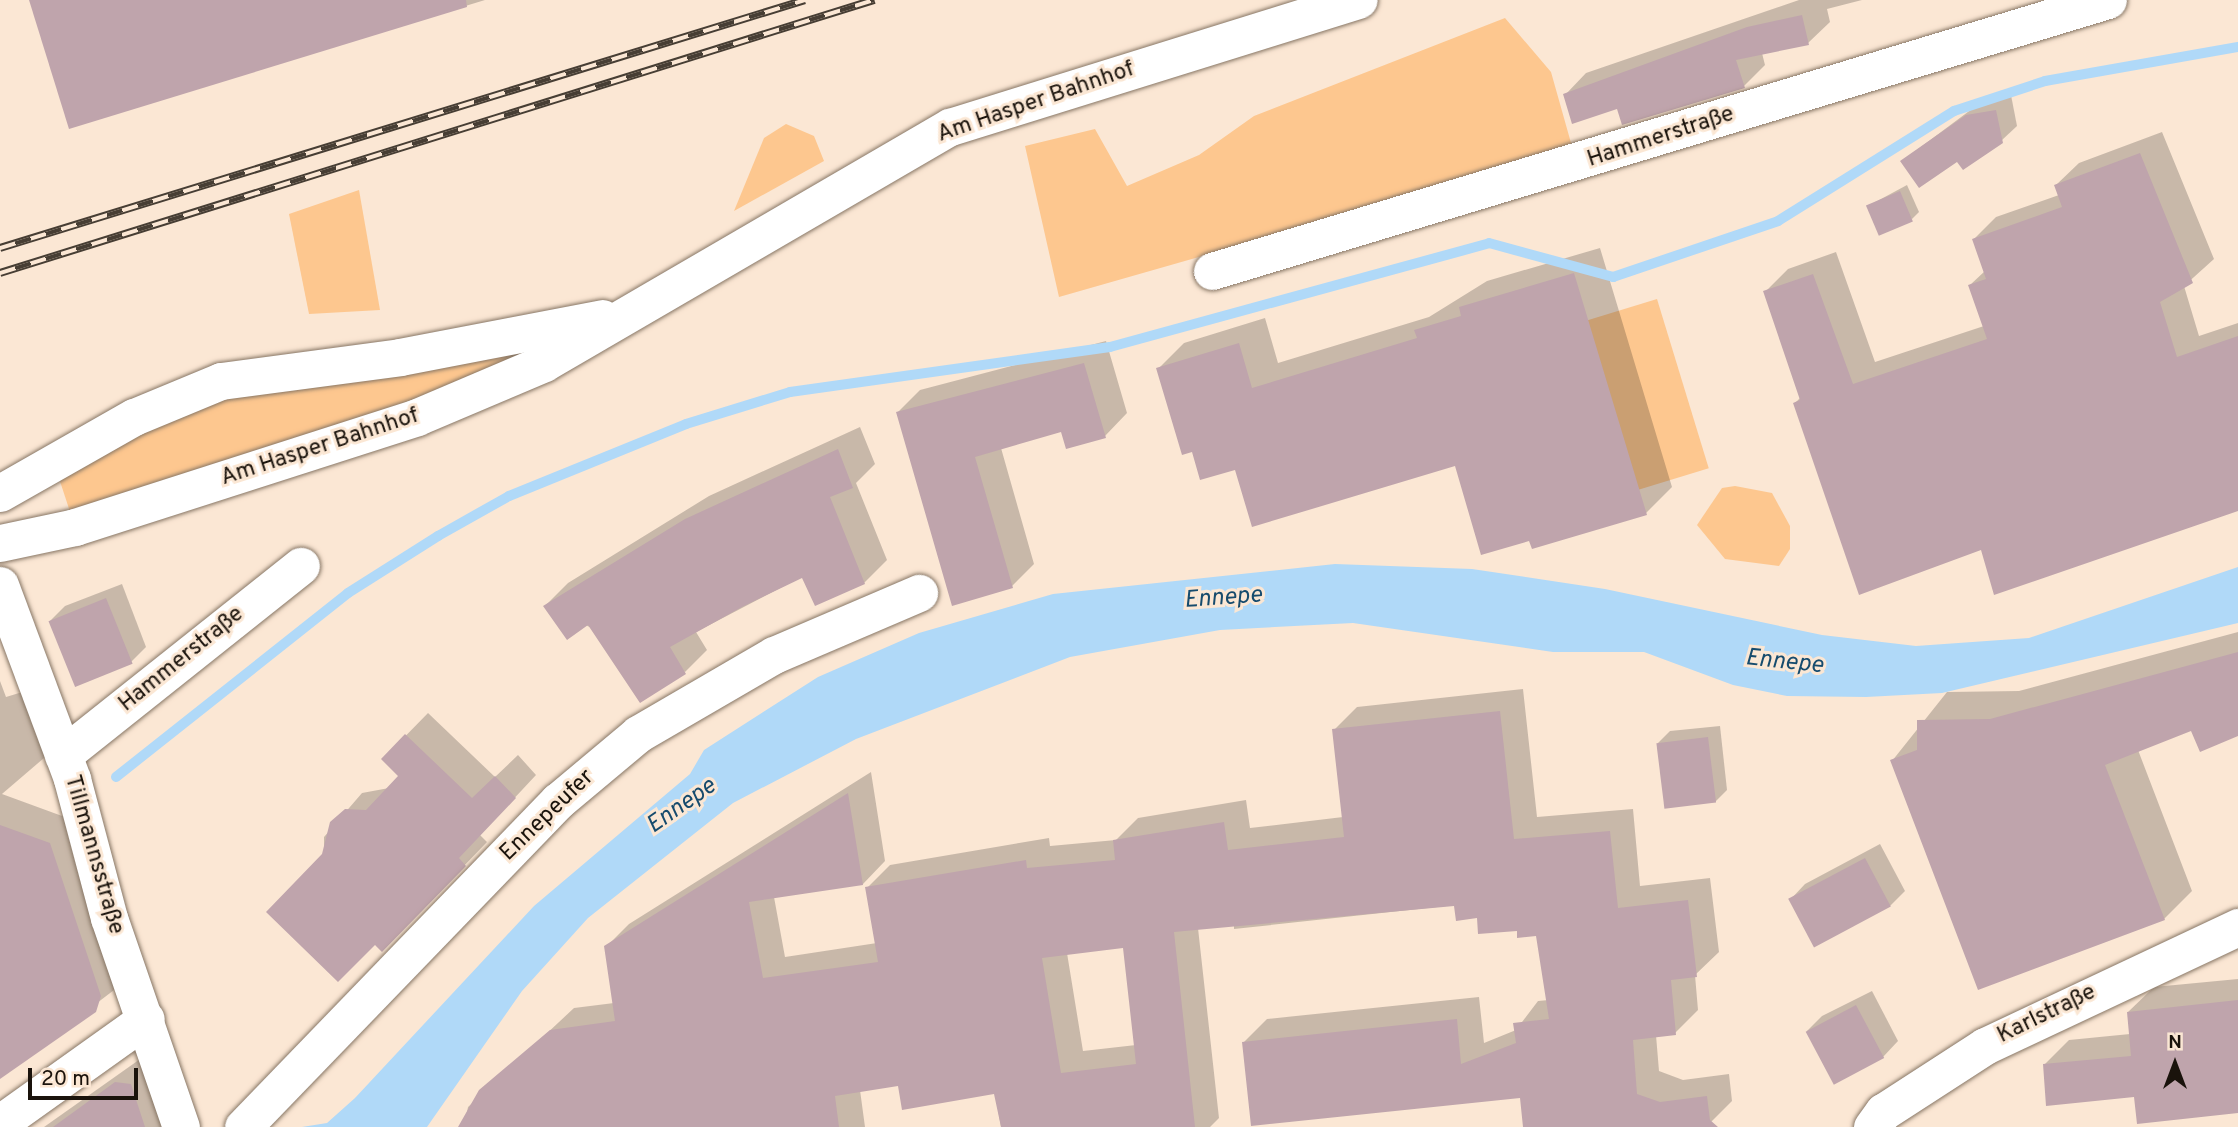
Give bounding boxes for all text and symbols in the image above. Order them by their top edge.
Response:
street label: Am Hasper Bahnhof [934,56,1138,150]
street label: Hammerstraße [1584,101,1738,175]
street label: Am Hasper Bahnhof [218,403,422,493]
water label: Ennepe [1183,582,1263,616]
street label: Hammerstraße [114,601,250,719]
water label: Ennepe [1744,645,1824,681]
street label: Ennepeufer [495,764,601,868]
street label: Tillmannsstraße [57,772,129,938]
water label: Ennepe [642,773,722,841]
street label: Karlstraße [1993,979,2101,1051]
north arrow [2140,1029,2210,1099]
text: N [2168,1031,2182,1055]
scale bar [32,1054,142,1098]
text: 20 m [41,1066,90,1093]

